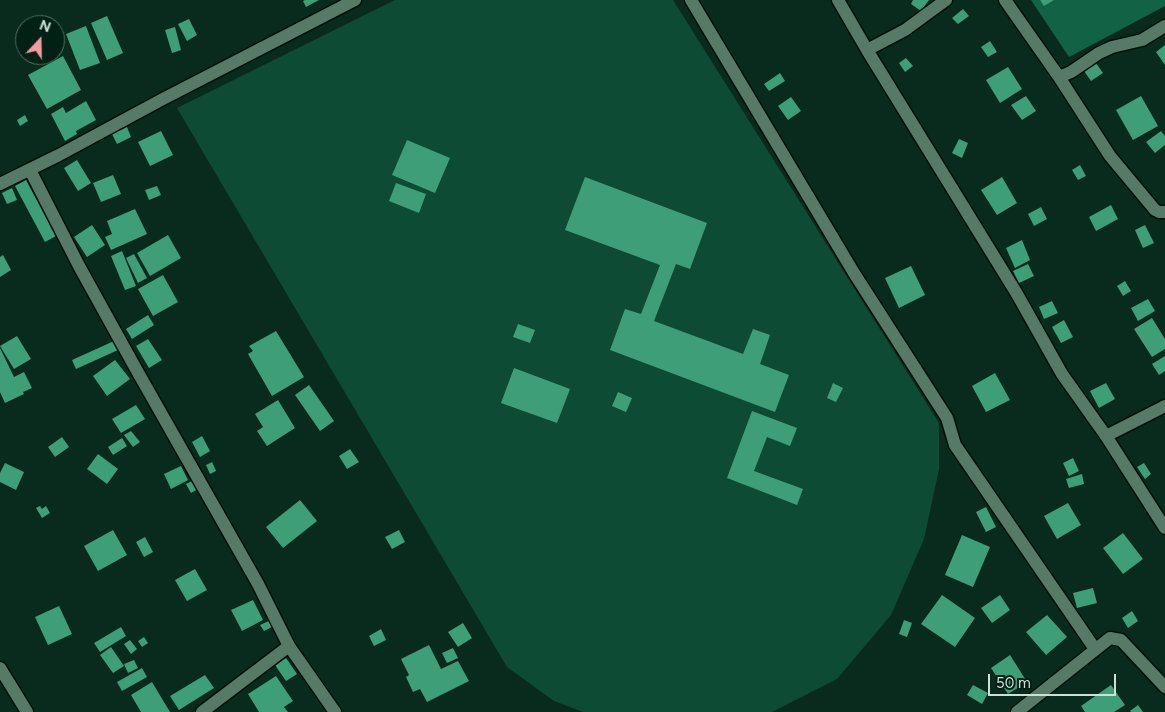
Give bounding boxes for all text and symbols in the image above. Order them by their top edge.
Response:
north arrow [15,15,65,65]
text: N [37,17,53,36]
scale bar [990,664,1118,696]
text: 50 m [996,674,1031,692]

